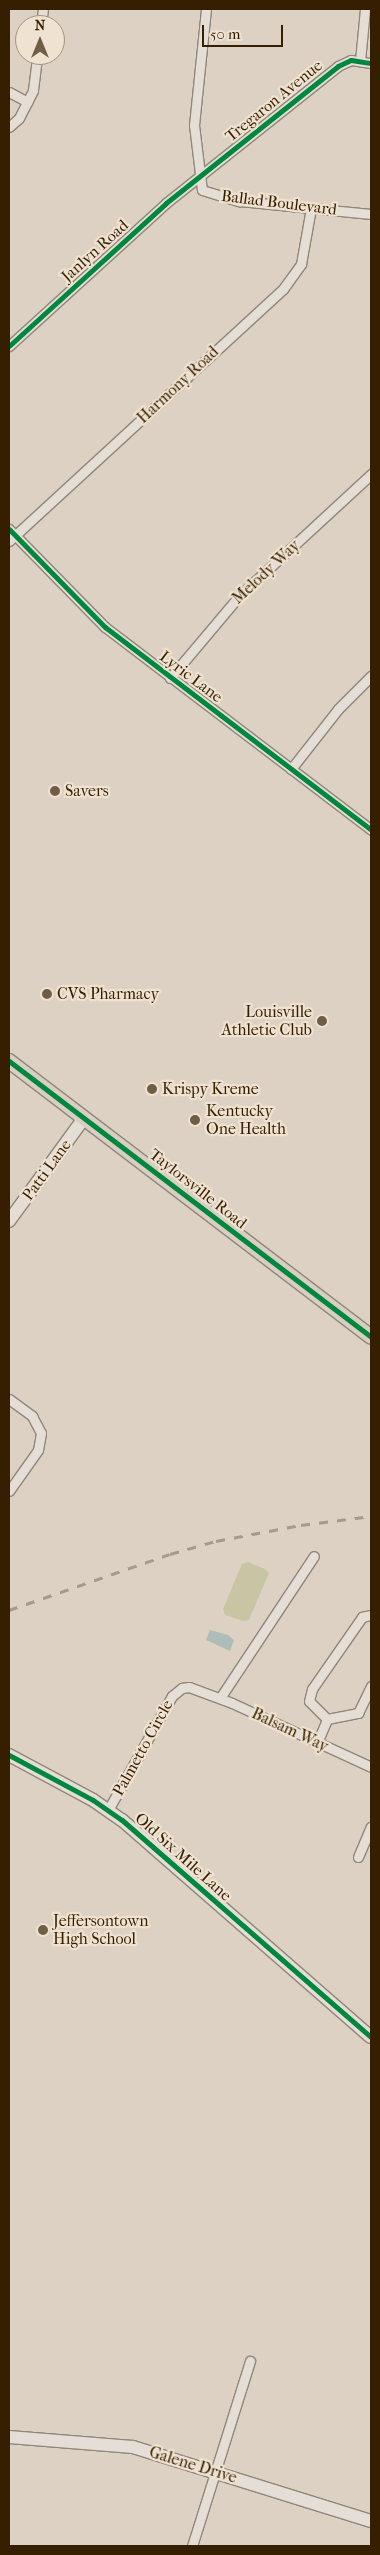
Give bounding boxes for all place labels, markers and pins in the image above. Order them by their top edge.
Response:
place label: Savers [65,781,109,801]
marker: Savers [49,785,61,797]
place label: CVS Pharmacy [57,984,159,1004]
marker: CVS Pharmacy [41,988,53,1000]
place label: Louisville Athletic Club [222,1002,312,1040]
marker: Louisville Athletic Club [316,1015,328,1027]
place label: Krispy Kreme [162,1079,259,1099]
marker: Krispy Kreme [146,1083,158,1095]
place label: Kentucky One Health [206,1101,286,1139]
marker: Kentucky One Health [188,1113,202,1127]
place label: Jeffersontown High School [53,1911,149,1949]
marker: Jeffersontown High School [37,1924,49,1936]

